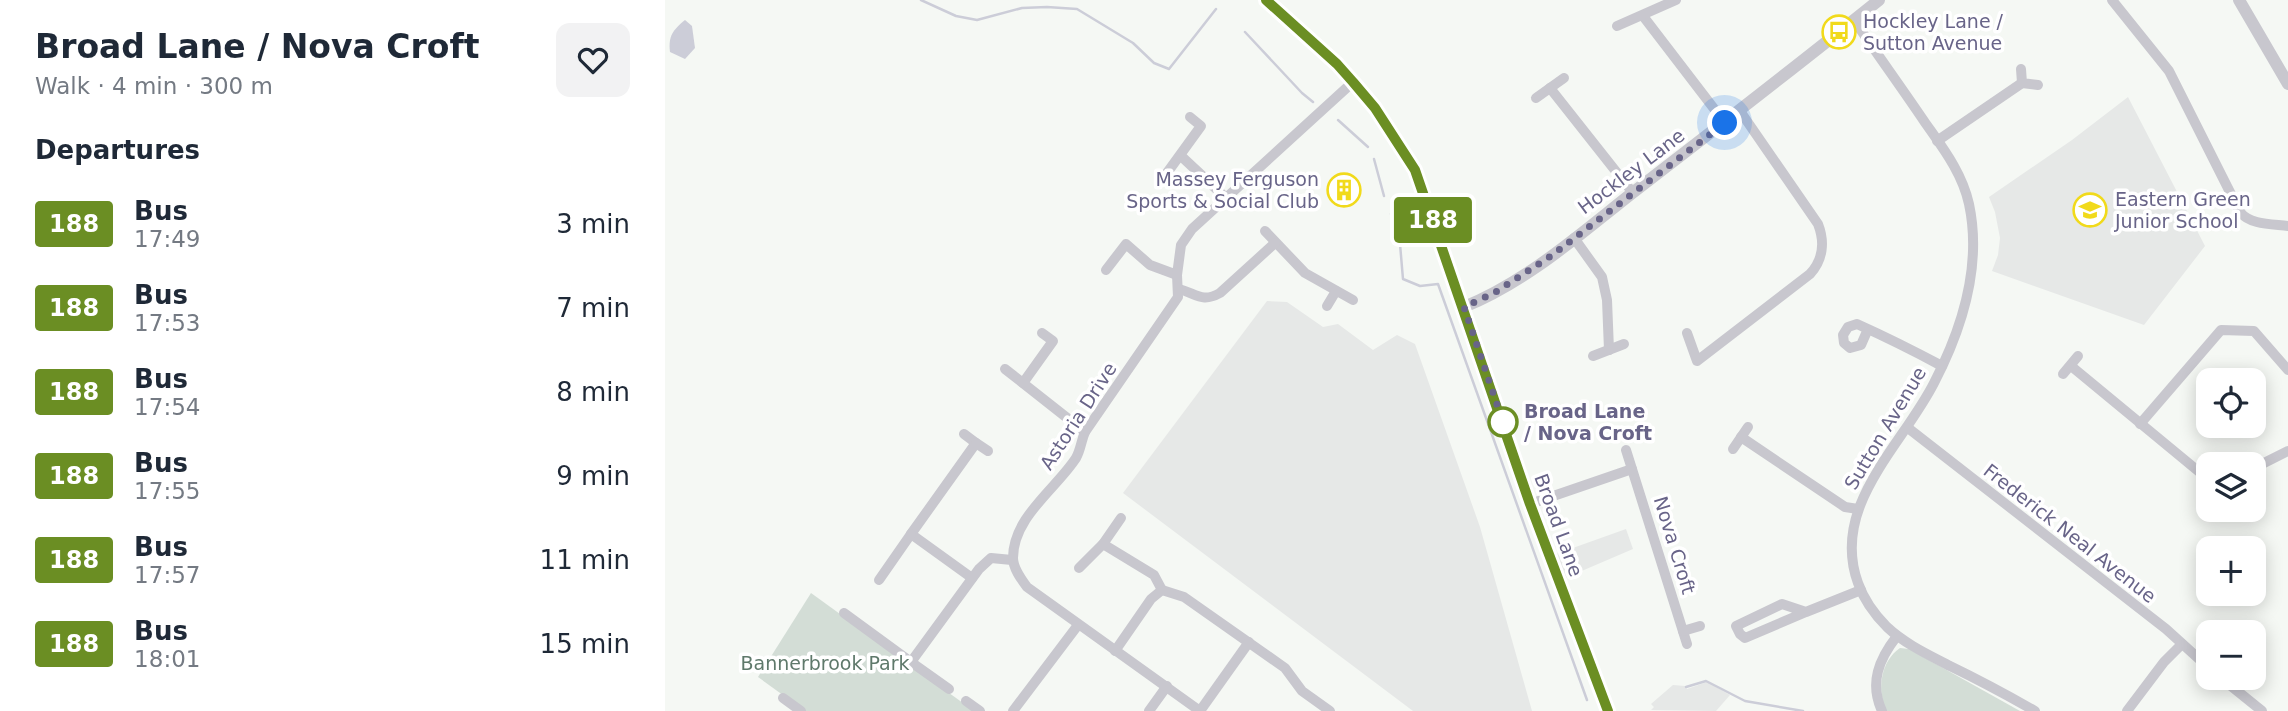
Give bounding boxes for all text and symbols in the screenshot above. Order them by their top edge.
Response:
place label: Hockley Lane / Sutton Avenue [1863,10,2004,54]
bus stop icon: Hockley Lane / Sutton Avenue [1820,13,1858,51]
button: heart [556,23,630,97]
text: Broad Lane / Nova Croft [35,27,480,66]
text: Walk · 4 min · 300 m [35,73,273,99]
your location [1707,105,1742,140]
street label: Hockley Lane [1573,124,1689,218]
text: Departures [35,135,200,165]
place label: Massey Ferguson Sports & Social Club [1126,168,1319,212]
building icon: Massey Ferguson Sports & Social Club [1325,171,1363,209]
place label: Eastern Green Junior School [2114,188,2251,232]
school or university icon: Eastern Green Junior School [2071,191,2109,229]
text: Bus [134,196,188,226]
line badge: 188 [1393,197,1473,243]
text: 188 [1408,206,1458,234]
text: 3 min [556,209,630,239]
text: 188 [49,210,99,238]
text: 17:49 [134,226,200,252]
text: Bus [134,280,188,310]
text: 7 min [556,293,630,323]
text: 188 [49,294,99,322]
text: 17:53 [134,310,200,336]
street label: Astoria Drive [1035,358,1121,474]
street label: Sutton Avenue [1840,363,1930,493]
text: Bus [134,364,188,394]
map controls [2196,368,2266,690]
button: locate [2196,368,2266,438]
text: 8 min [556,377,630,407]
text: 188 [49,378,99,406]
text: 17:54 [134,394,200,420]
place label: Broad Lane / Nova Croft [1524,400,1652,444]
marker: Broad Lane / Nova Croft [1488,407,1518,437]
text: Bus [134,448,188,478]
button: layers [2196,452,2266,522]
street label: Frederick Neal Avenue [1980,459,2160,607]
text: 9 min [556,461,630,491]
text: 188 [49,462,99,490]
street label: Broad Lane [1530,471,1588,579]
text: 17:55 [134,478,200,504]
street label: Nova Croft [1650,494,1700,596]
text: Bus [134,532,188,562]
button: + [2196,536,2266,606]
text: 11 min [540,545,630,575]
text: 188 [49,546,99,574]
text: 17:57 [134,562,200,588]
text: Bus [134,616,188,646]
button: − [2196,620,2266,690]
text: 15 min [540,629,630,659]
text: 188 [49,630,99,658]
text: 18:01 [134,646,200,672]
park label: Bannerbrook Park [740,652,910,674]

